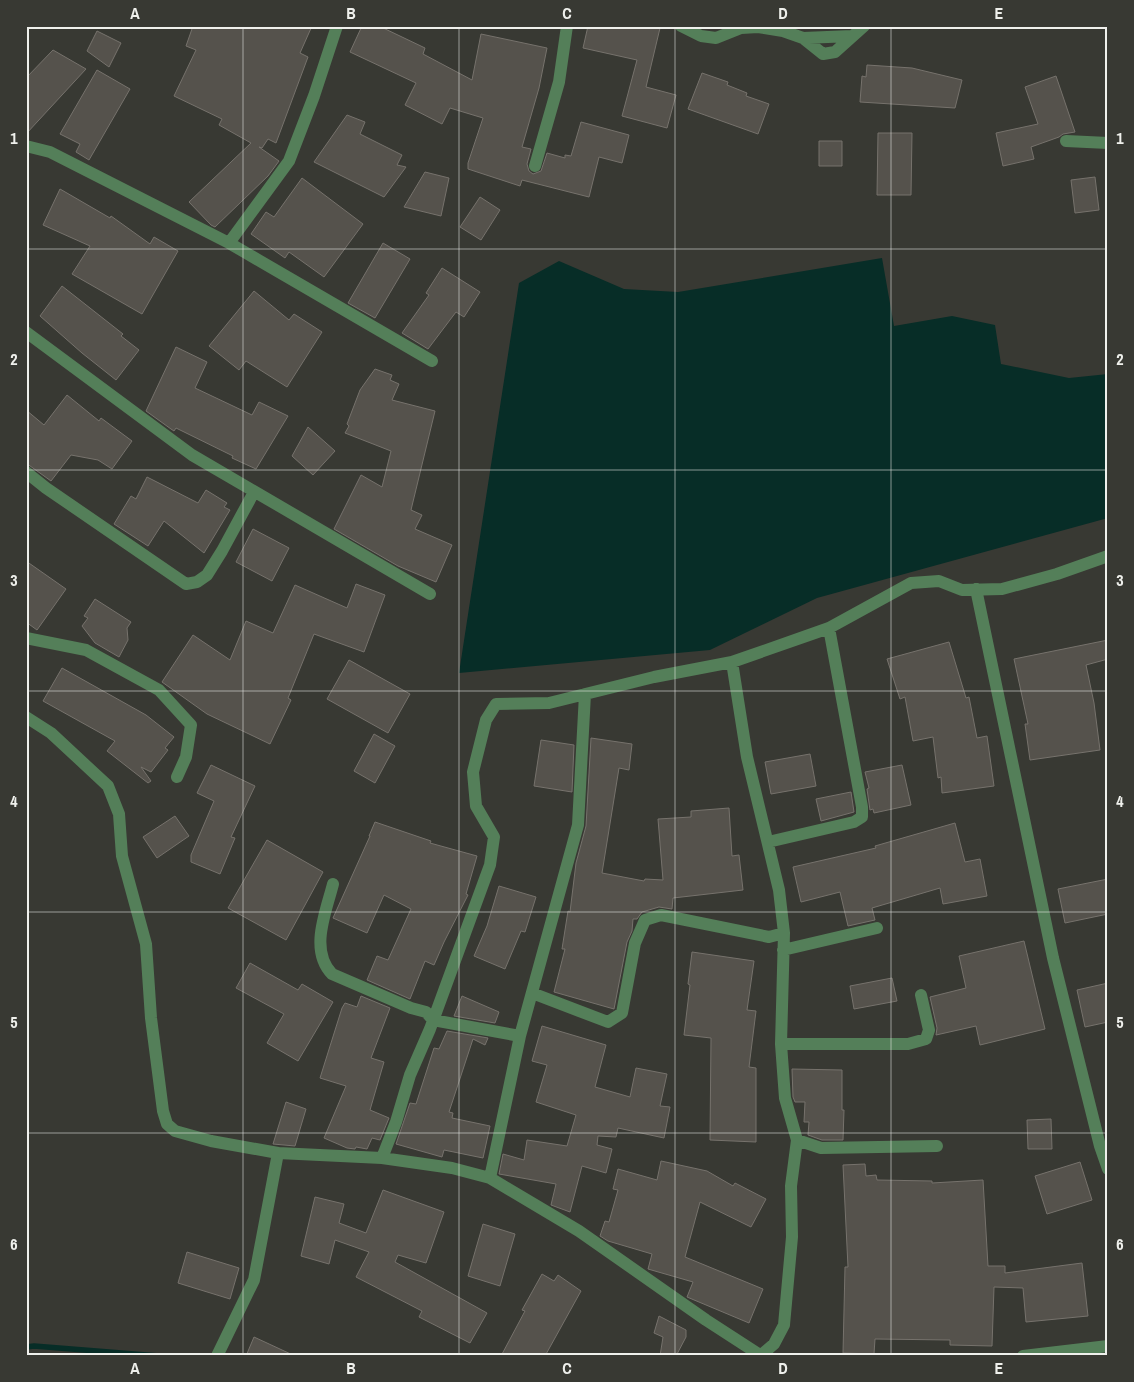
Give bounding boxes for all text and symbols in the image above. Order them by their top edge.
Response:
text: A [130,2,140,24]
text: B [346,2,356,24]
text: C [562,2,572,24]
text: D [778,2,788,24]
text: E [995,2,1004,24]
text: 1 [10,127,18,149]
text: 1 [1116,127,1124,149]
text: 2 [10,348,18,370]
text: 2 [1116,348,1124,370]
text: 3 [10,569,18,591]
text: 3 [1116,569,1124,591]
text: 4 [10,790,18,812]
text: 4 [1116,790,1124,812]
text: 5 [10,1011,18,1033]
text: 5 [1116,1011,1124,1033]
text: 6 [10,1233,18,1255]
text: 6 [1116,1233,1124,1255]
text: A [130,1357,140,1379]
text: B [346,1357,356,1379]
text: C [562,1357,572,1379]
text: D [778,1357,788,1379]
text: E [995,1357,1004,1379]

